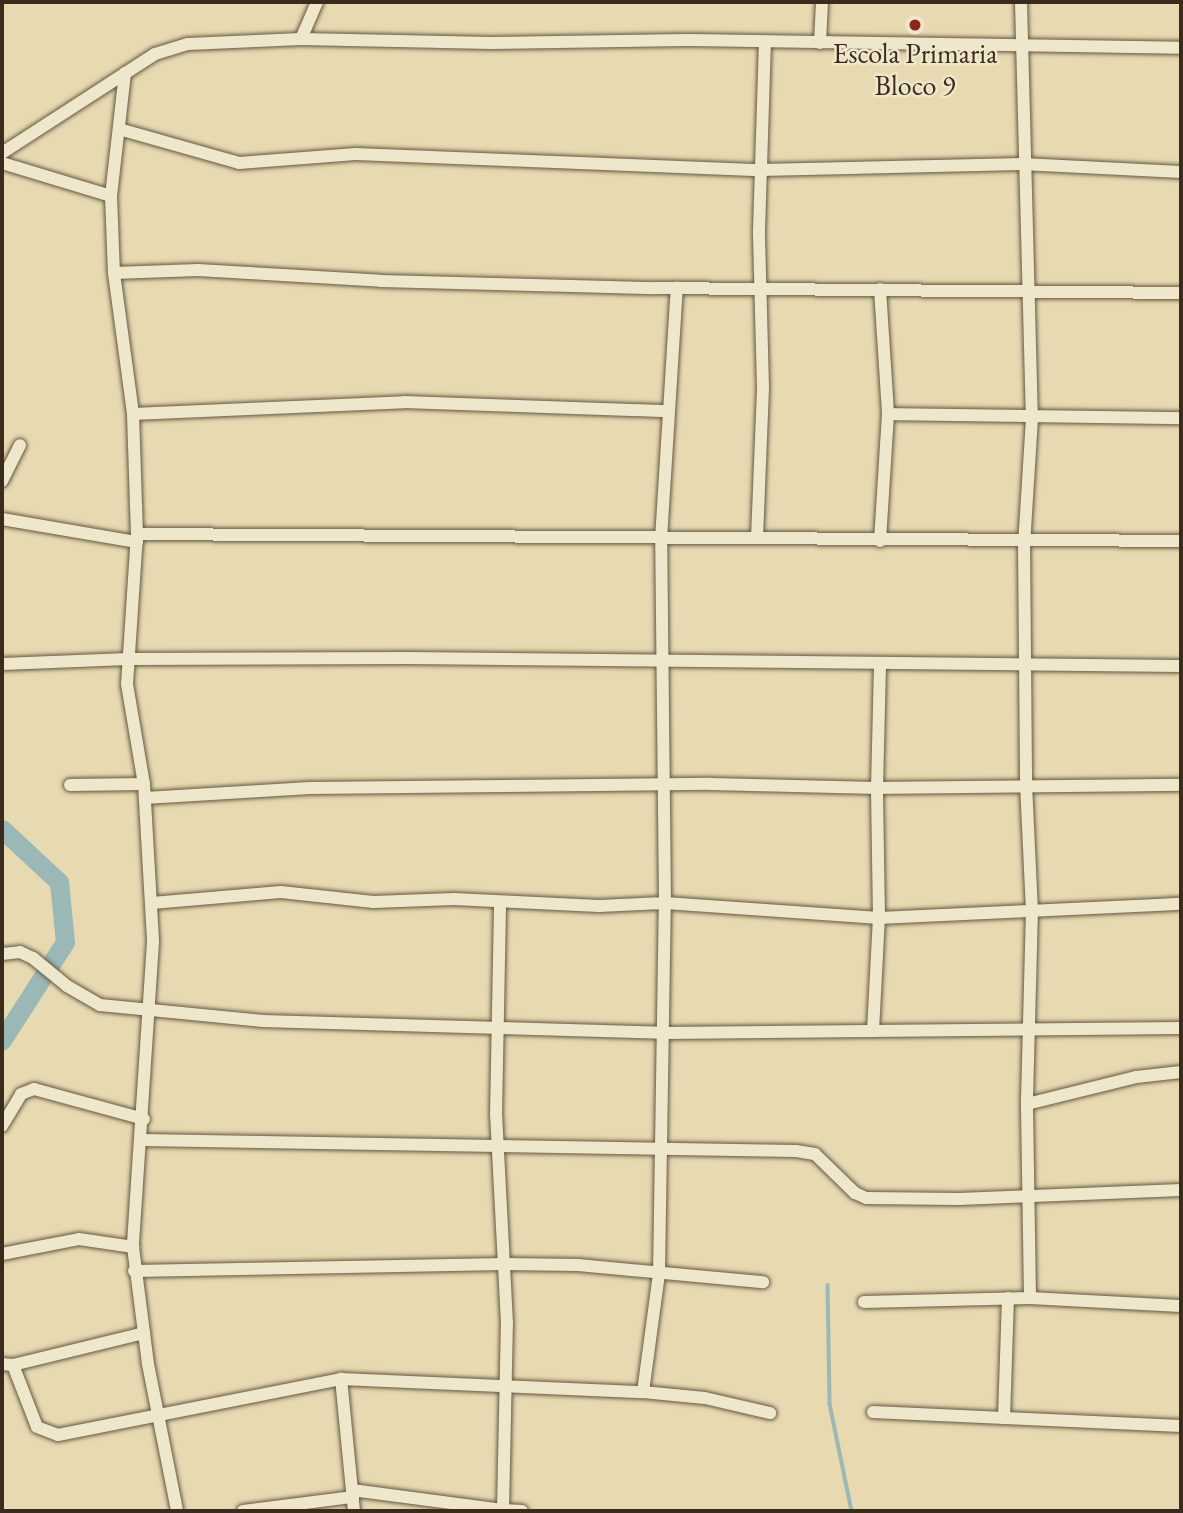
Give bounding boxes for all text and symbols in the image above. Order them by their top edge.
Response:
marker: Escola Primaria Bloco 9 [907,17,923,33]
place label: Escola Primaria Bloco 9 [833,36,997,102]

